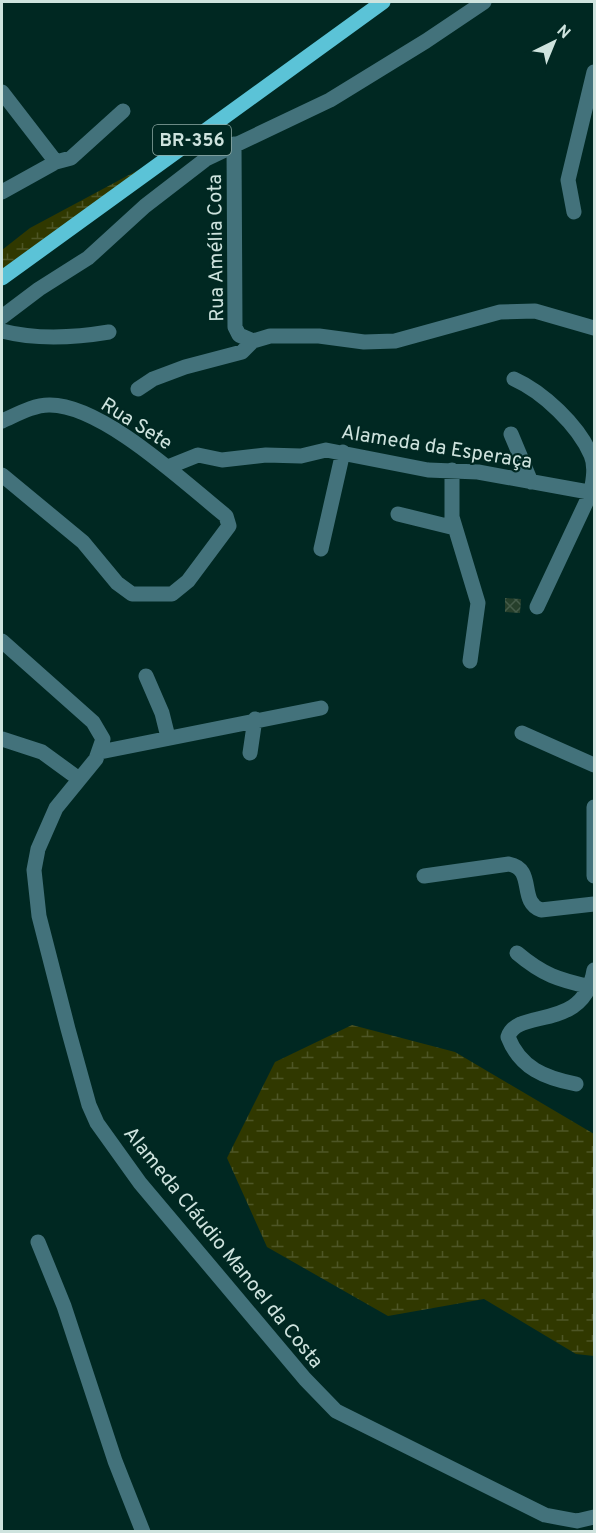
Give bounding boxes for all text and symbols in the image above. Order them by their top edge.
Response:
north arrow [524,12,584,72]
text: N [552,21,574,44]
road number: BR-356 [153,125,231,155]
street label: Rua Amélia Cota [203,174,231,322]
street label: Rua Sete [95,392,177,457]
street label: Alameda da Esperaça [339,420,534,476]
street label: Alameda Cláudio Manoel da Costa [117,1122,328,1375]

